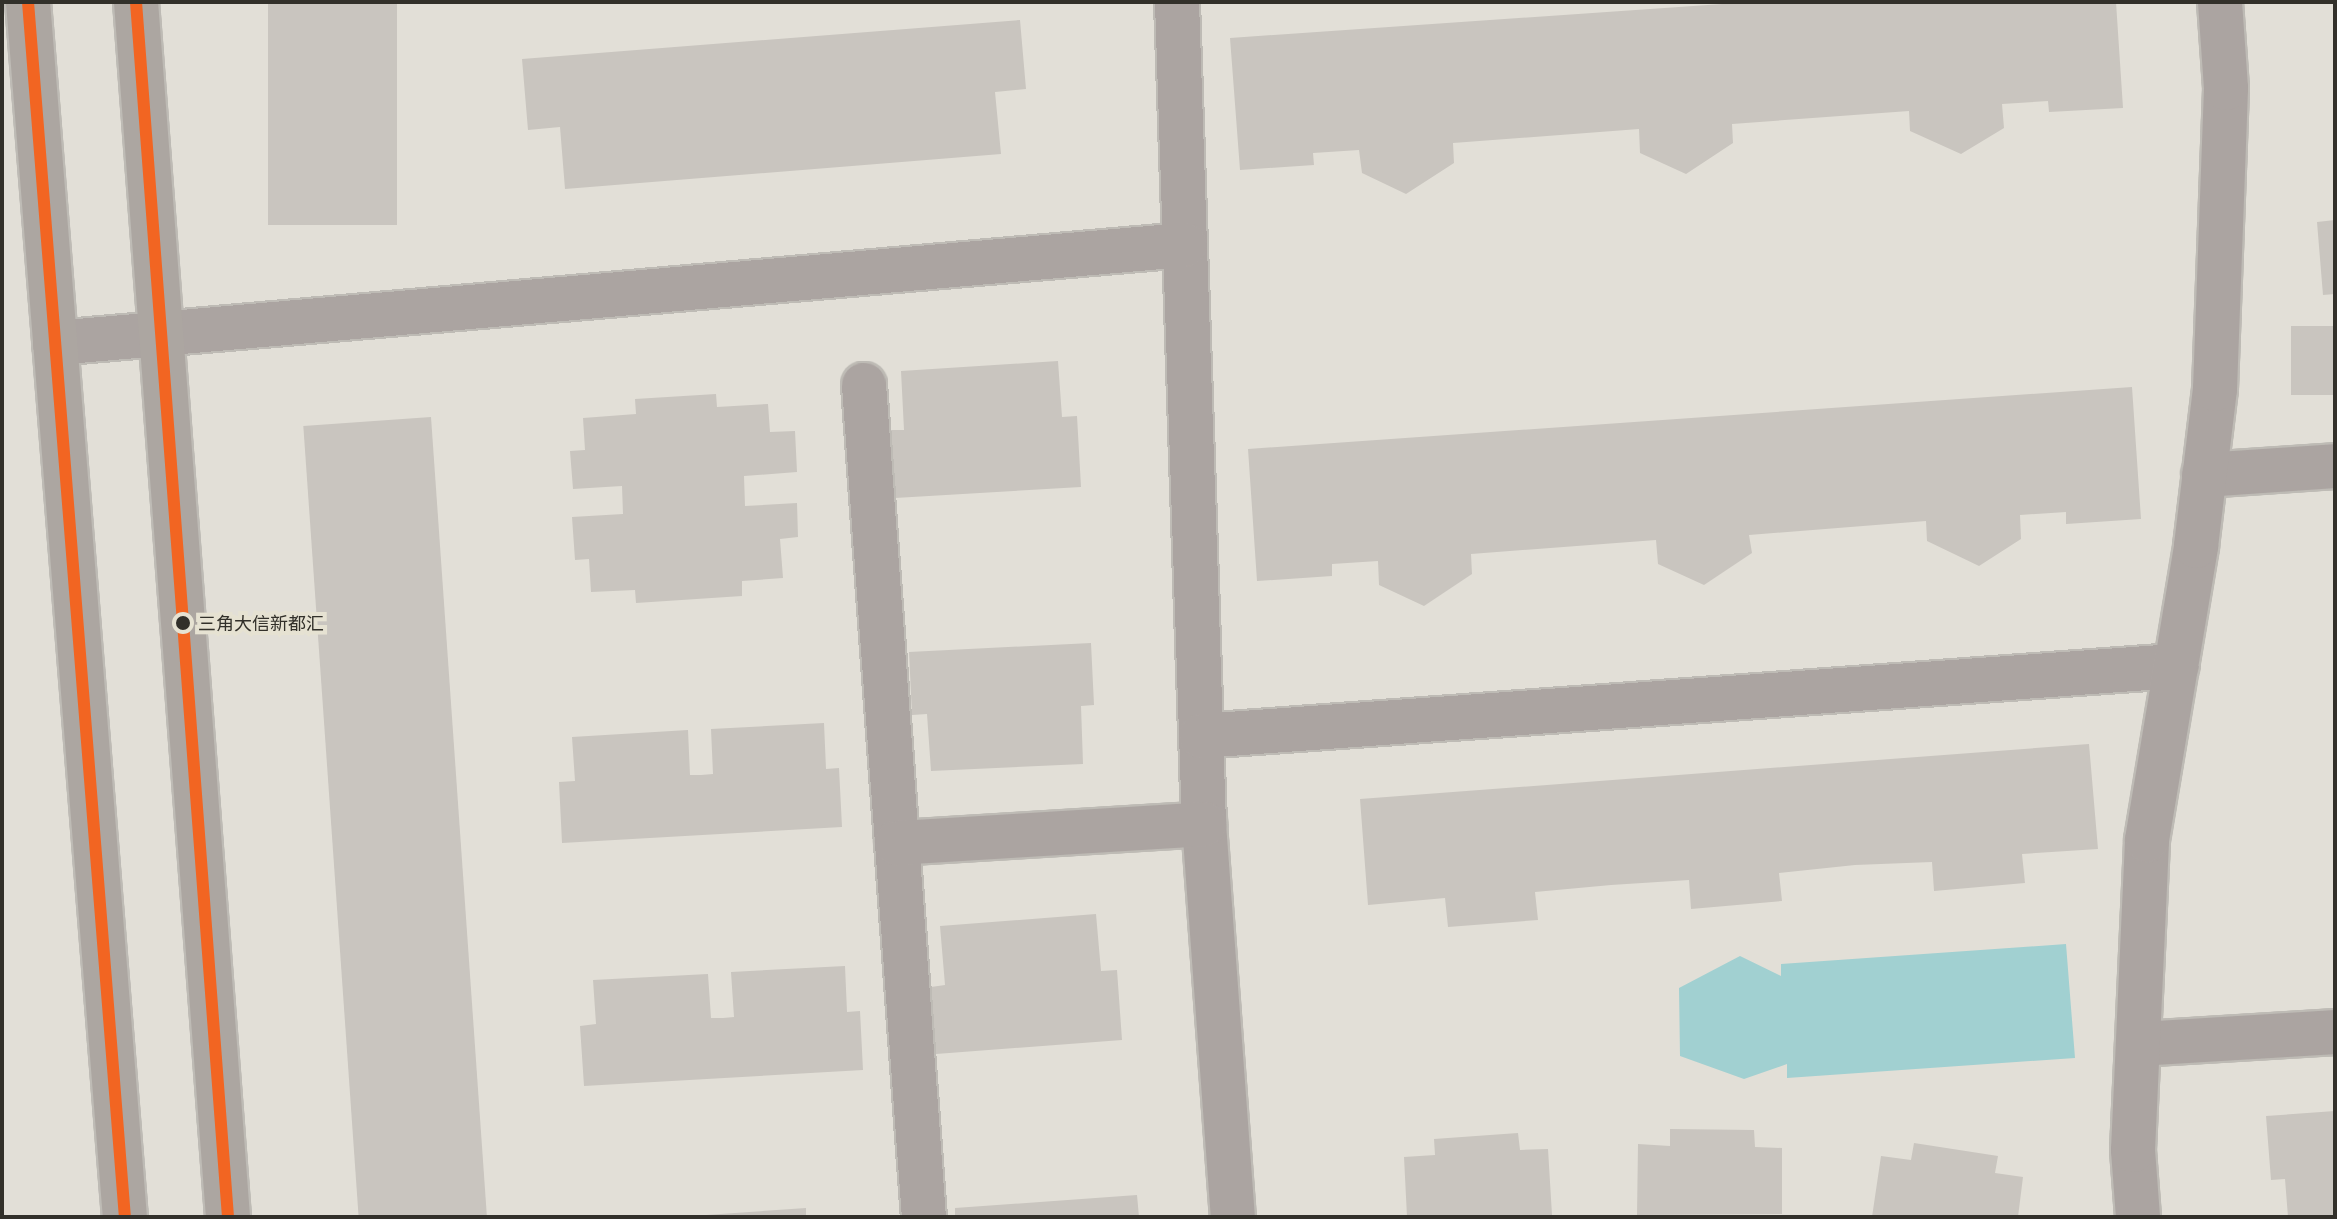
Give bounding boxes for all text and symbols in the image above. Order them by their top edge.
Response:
place label: 三角大信新都汇 [198,612,324,634]
marker: 三角大信新都汇 [175,615,191,631]

